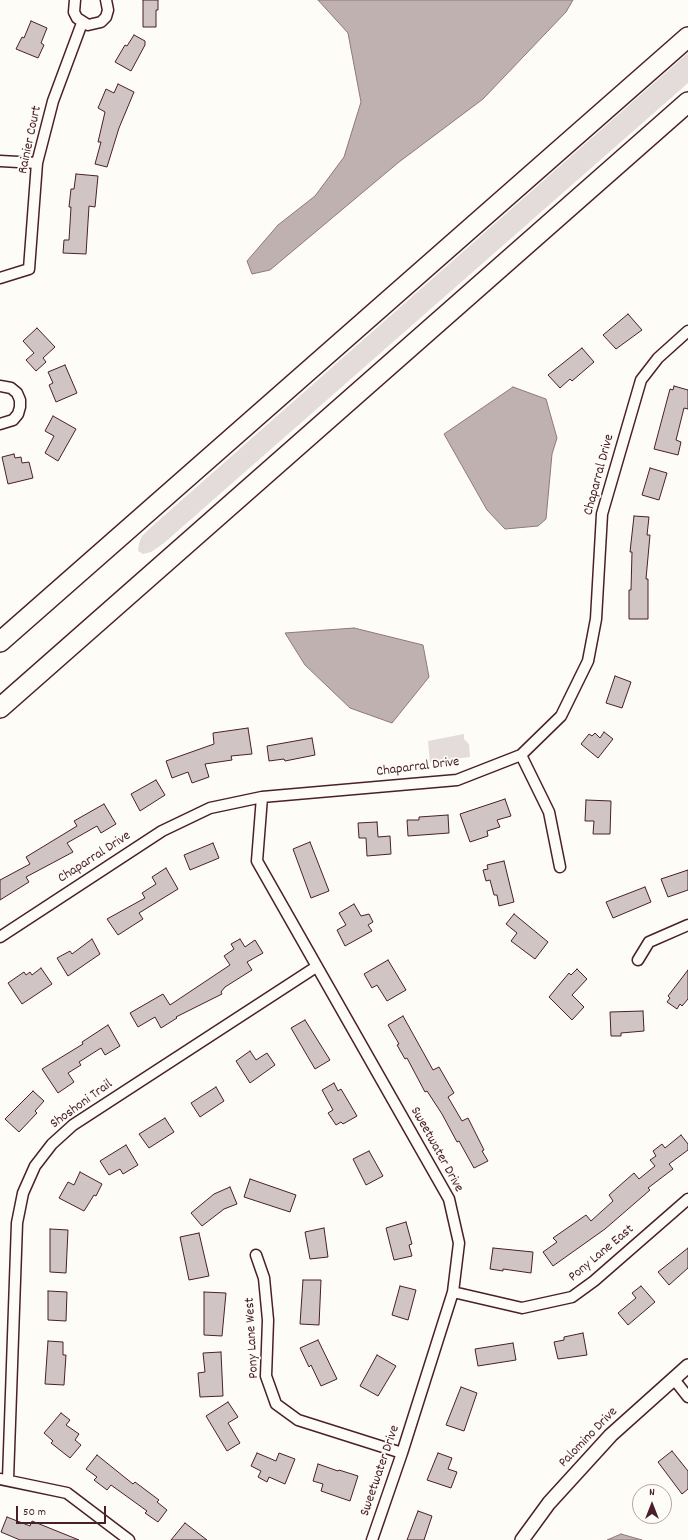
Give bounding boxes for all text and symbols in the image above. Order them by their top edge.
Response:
street label: Rainier Court [16,104,46,176]
street label: Chaparral Drive [581,433,619,517]
street label: Chaparral Drive [376,755,460,781]
street label: Chaparral Drive [55,828,135,888]
street label: Shoshoni Trail [48,1077,116,1133]
street label: Sweetwater Drive [406,1104,466,1196]
street label: Pony Lane East [566,1222,638,1286]
street label: Pony Lane West [242,1297,264,1379]
street label: Palomino Drive [556,1404,622,1472]
street label: Sweetwater Drive [358,1423,404,1519]
north arrow [632,1484,672,1524]
text: N [649,1485,655,1501]
scale bar [18,1498,108,1524]
text: 50 m [23,1504,46,1521]

